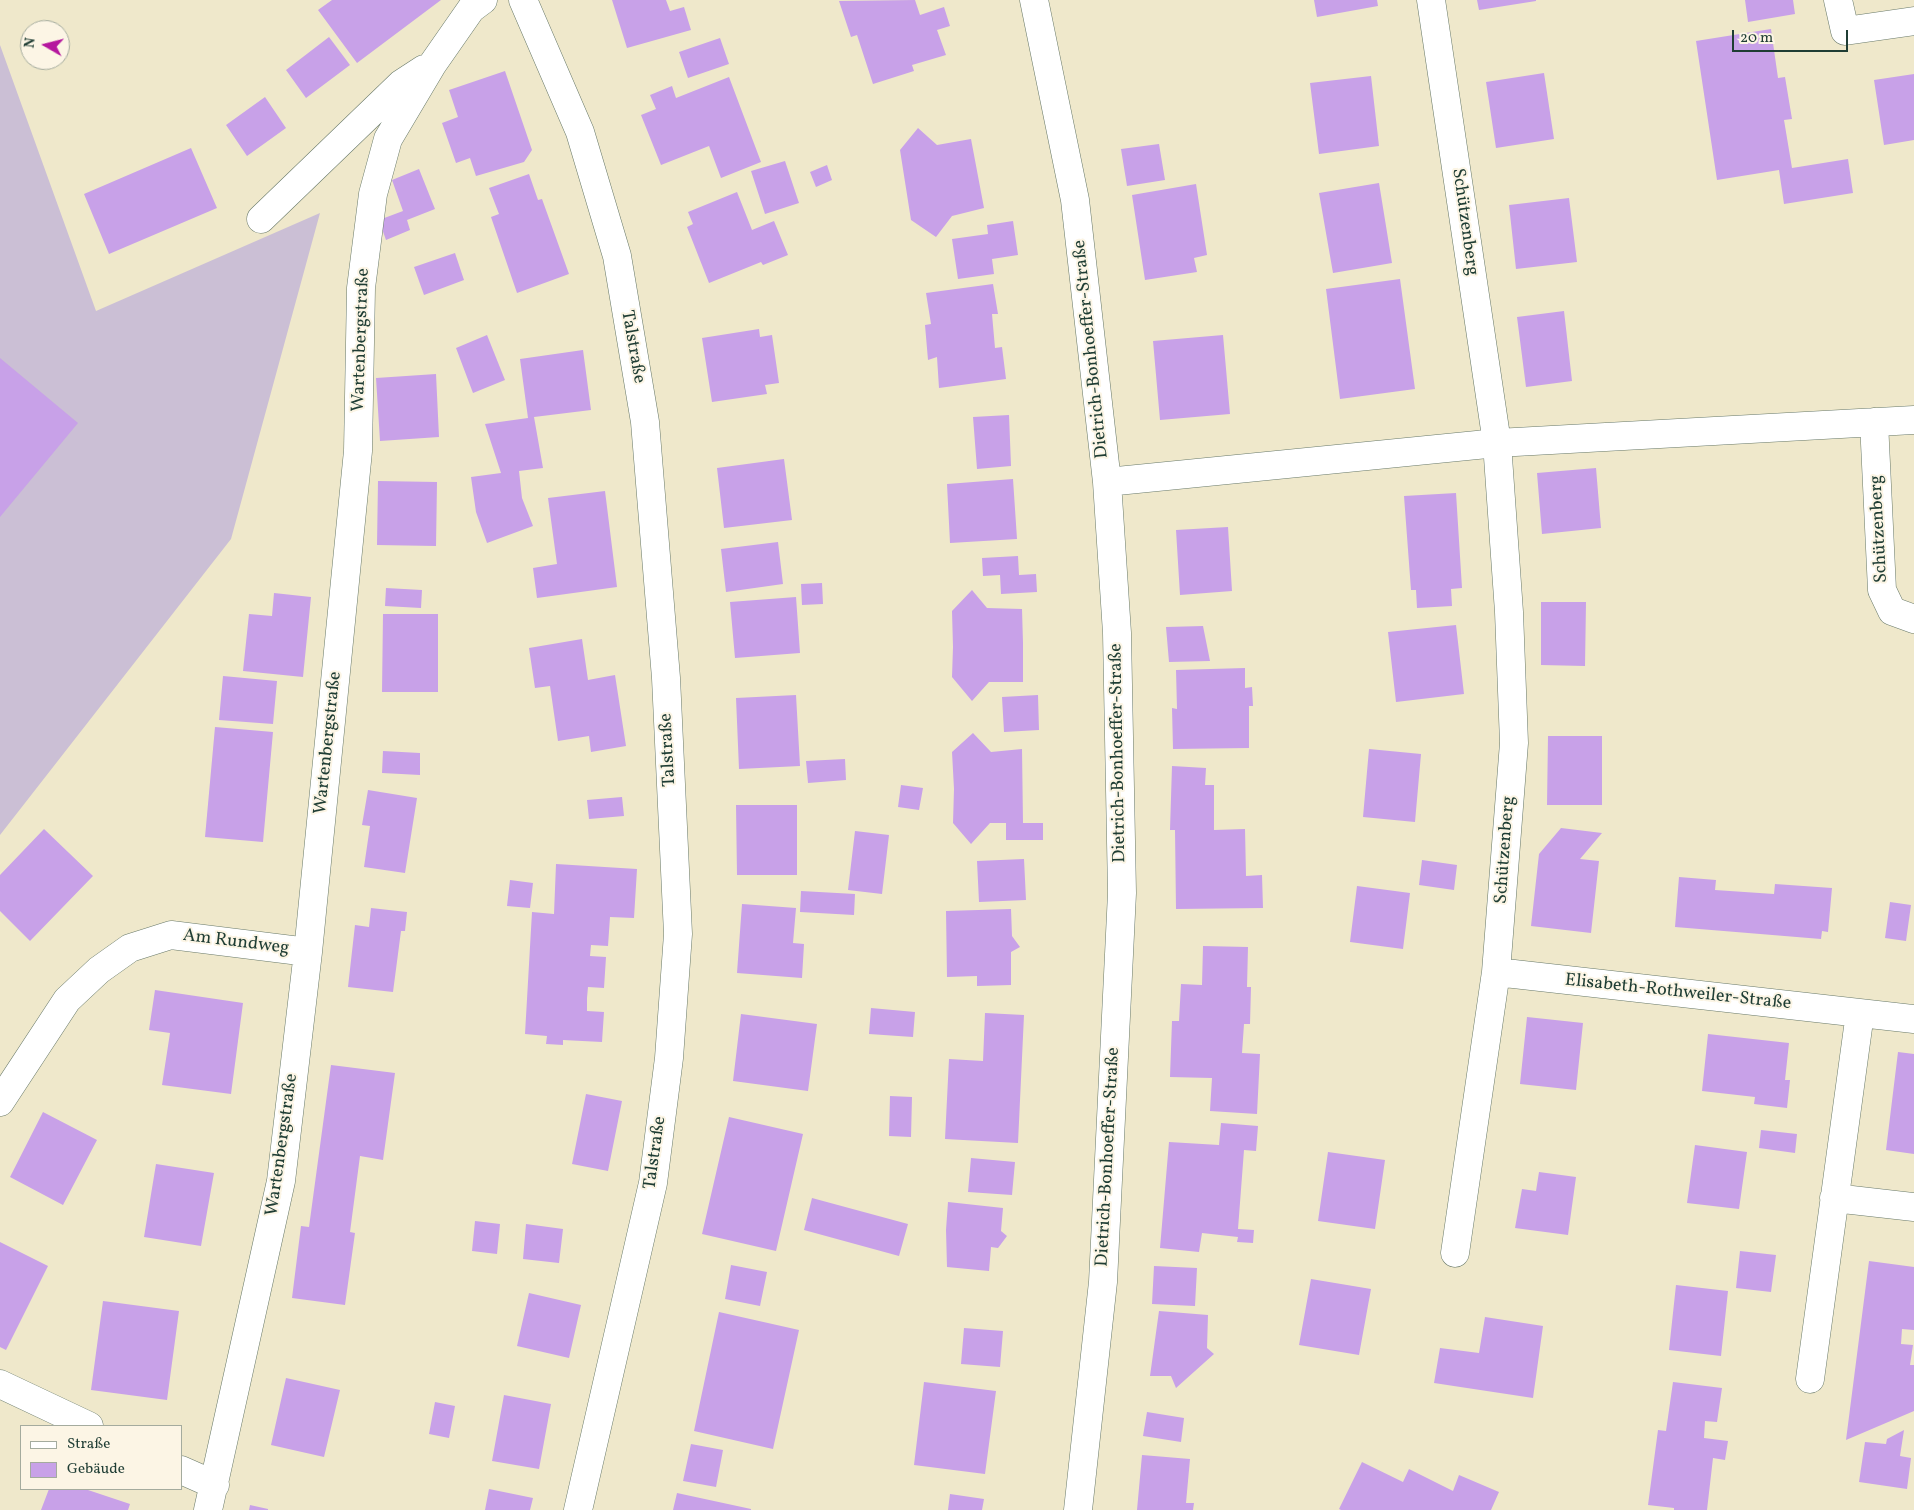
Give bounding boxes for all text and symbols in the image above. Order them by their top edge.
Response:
north arrow [20,20,70,70]
scale bar [1734,20,1850,52]
text: 20 m [1740,28,1773,49]
text: N [21,37,41,49]
street label: Schützenberg [1446,167,1482,277]
street label: Dietrich-Bonhoeffer-Straße [1070,239,1114,459]
street label: Wartenbergstraße [349,268,375,412]
street label: Talstraße [615,309,649,385]
street label: Schützenberg [1866,474,1894,584]
street label: Dietrich-Bonhoeffer-Straße [1106,643,1132,863]
street label: Wartenbergstraße [311,670,347,816]
street label: Talstraße [656,713,682,787]
street label: Schützenberg [1491,795,1521,905]
street label: Am Rundweg [182,926,290,960]
street label: Elisabeth-Rothweiler-Straße [1564,970,1792,1016]
street label: Dietrich-Bonhoeffer-Straße [1092,1047,1126,1267]
street label: Wartenbergstraße [262,1072,304,1218]
street label: Talstraße [640,1115,672,1191]
legend [20,1425,182,1490]
text: Straße [67,1434,110,1455]
text: Gebäude [67,1459,125,1480]

